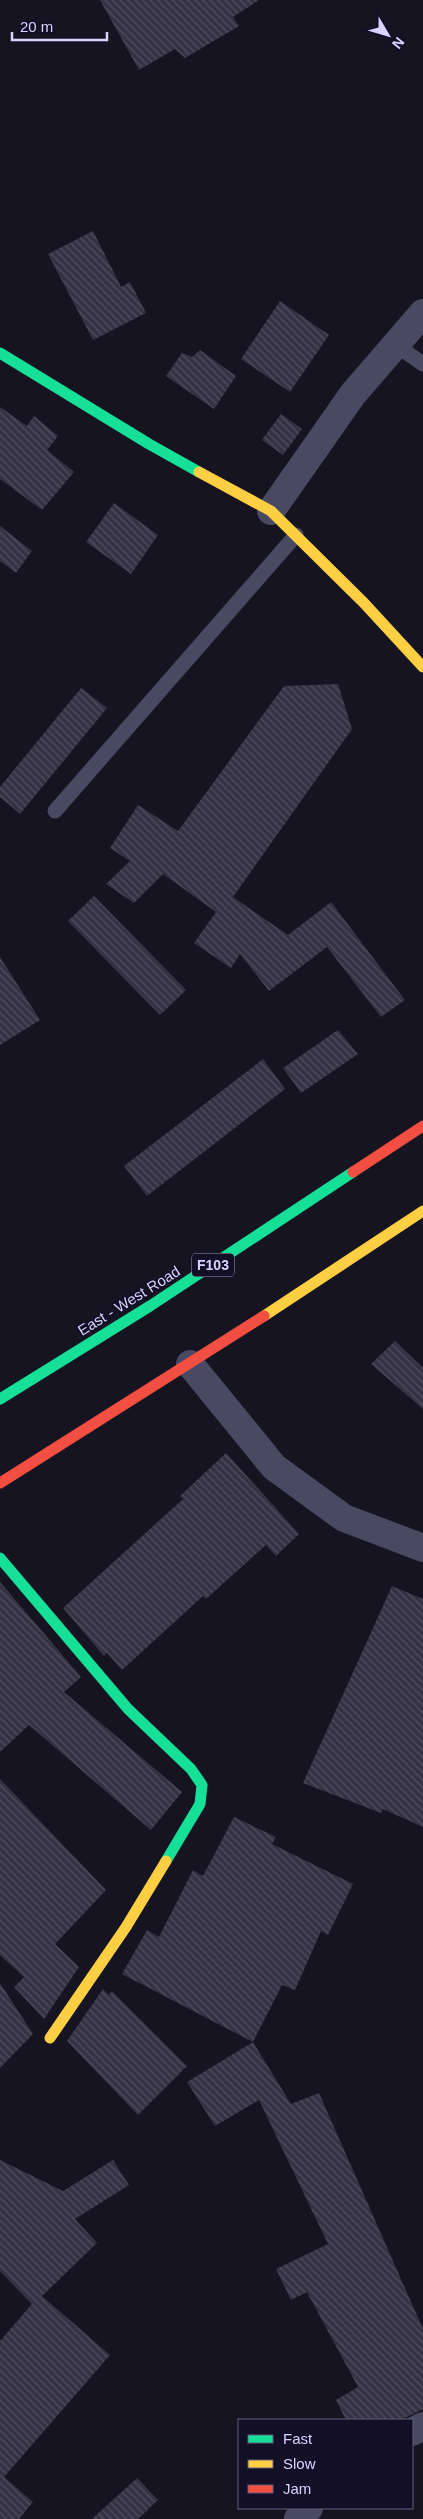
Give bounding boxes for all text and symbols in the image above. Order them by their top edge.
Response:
scale bar [12,10,108,42]
north arrow [363,10,413,60]
text: 20 m [20,18,53,35]
text: N [389,34,408,52]
road number: F103 [192,1254,234,1276]
street label: East - West Road [75,1262,183,1339]
legend [238,2419,413,2509]
text: Fast [283,2430,313,2447]
text: Slow [283,2455,316,2472]
text: Jam [283,2480,311,2497]

